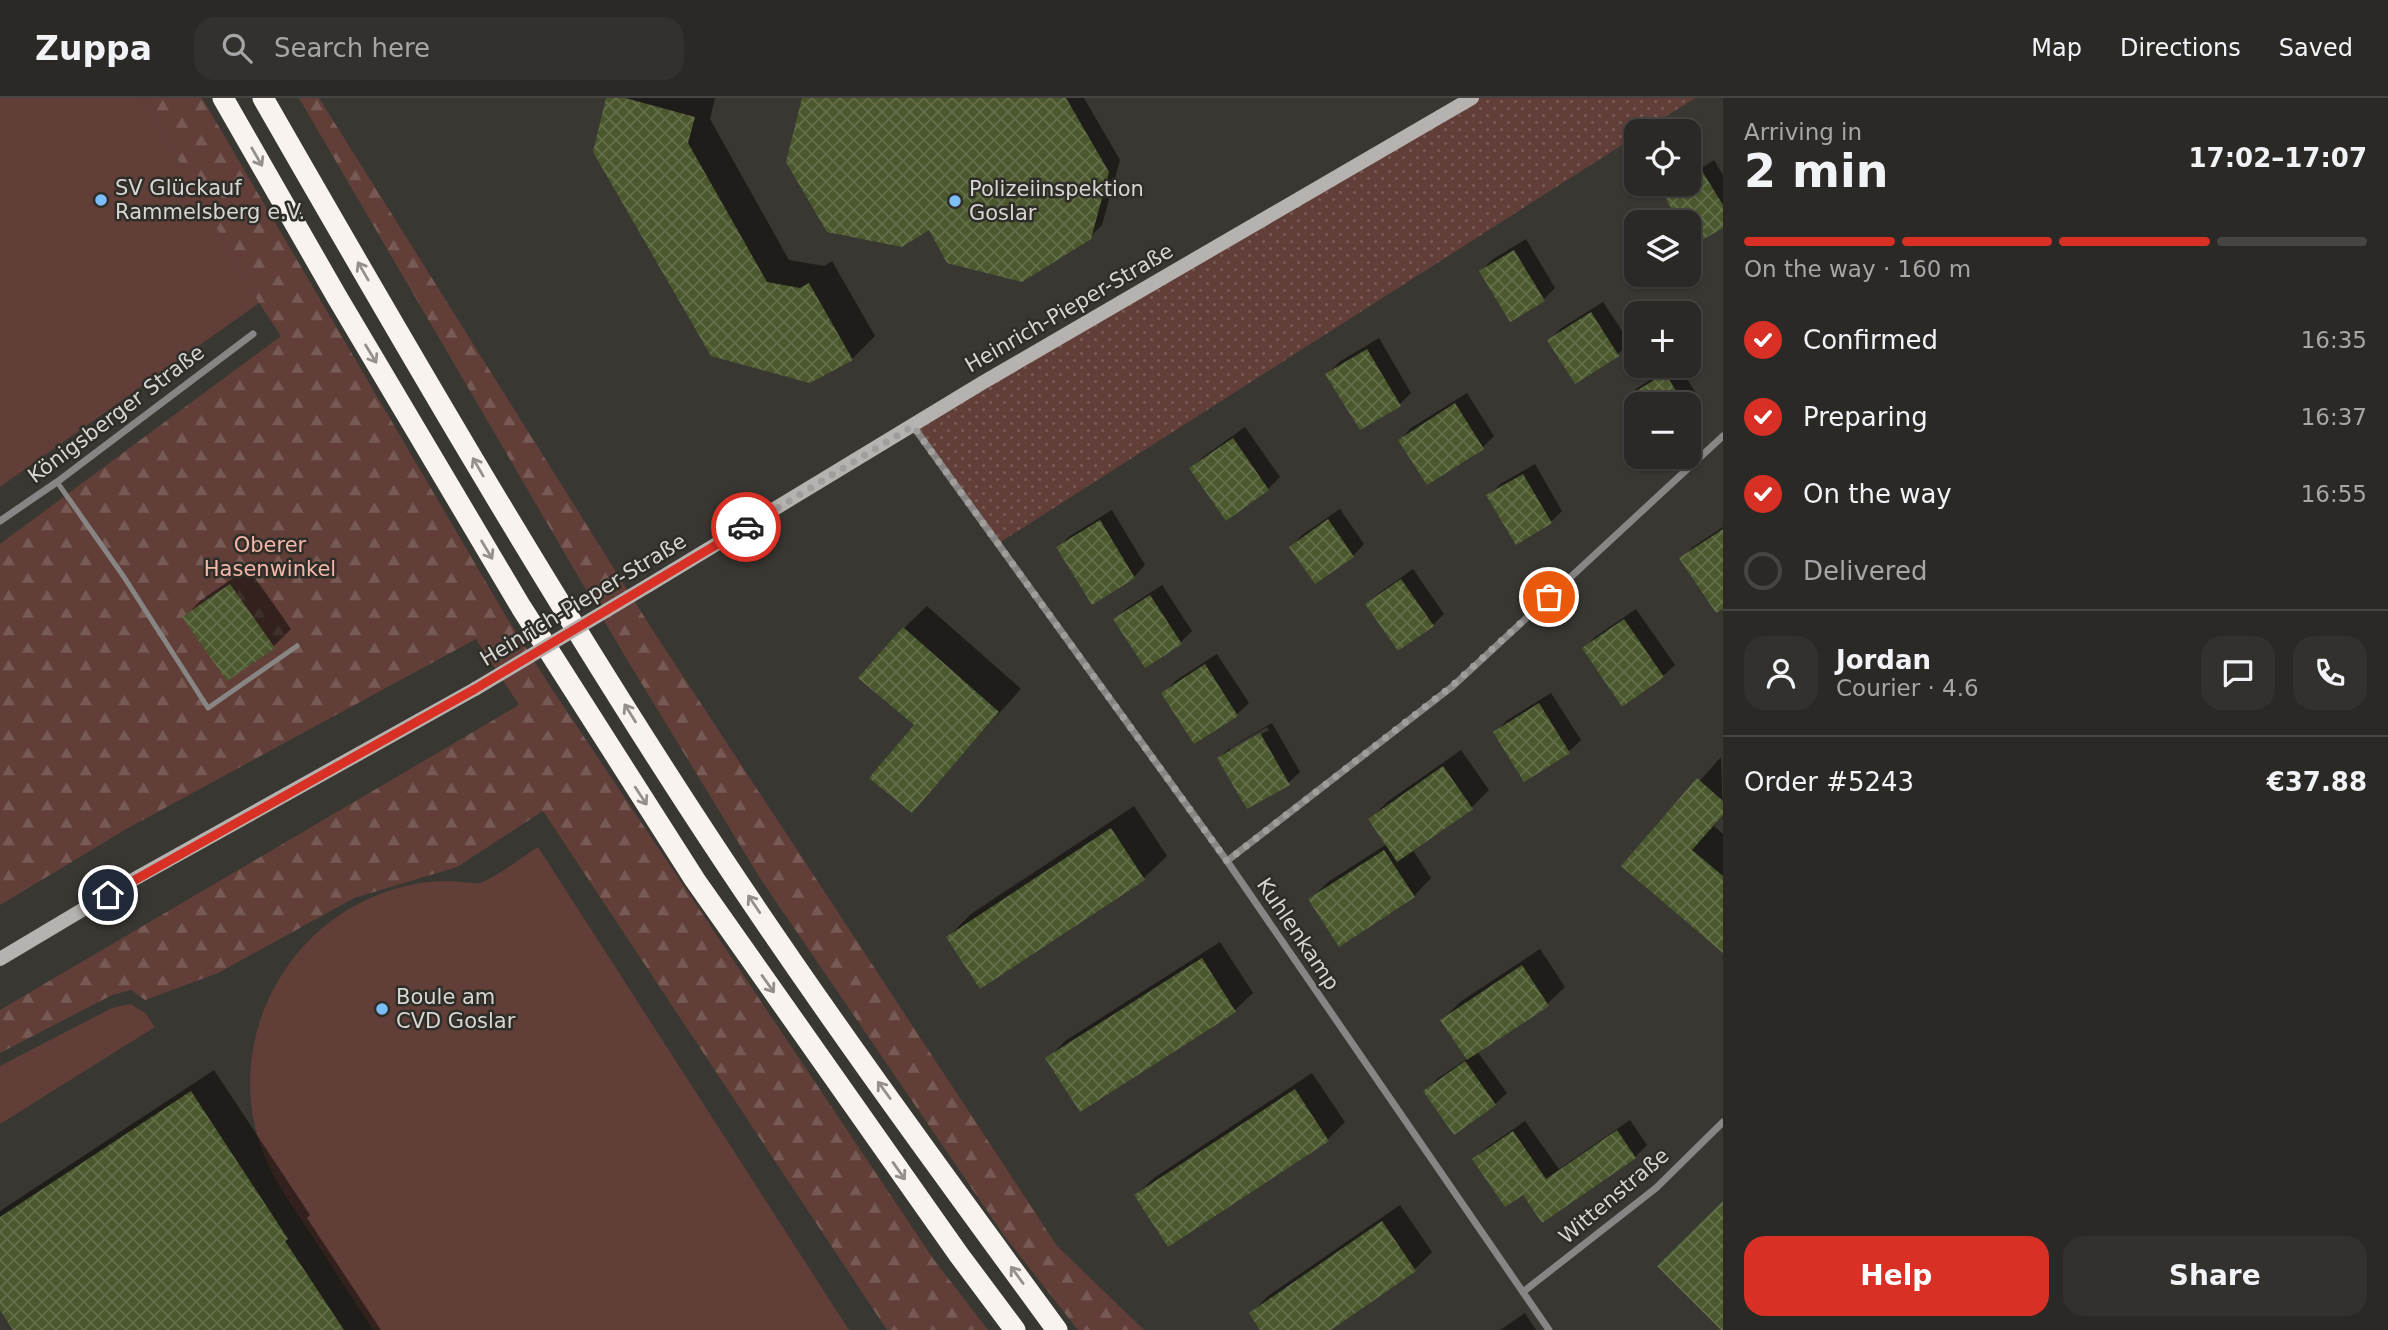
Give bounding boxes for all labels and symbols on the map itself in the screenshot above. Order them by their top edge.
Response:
one-way arrow [250,147,264,167]
place label: SV Glückauf Rammelsberg e.V. [115,176,305,224]
place label: Polizeiinspektion Goslar [969,177,1144,225]
marker: SV Glückauf Rammelsberg e.V. [93,192,109,208]
marker: Polizeiinspektion Goslar [947,193,963,209]
street label: Heinrich-Pieper-Straße [961,239,1177,377]
one-way arrow [356,261,370,281]
street label: Königsberger Straße [23,340,209,488]
one-way arrow [364,344,378,364]
one-way arrow [471,458,485,478]
courier [711,492,781,562]
street label: Heinrich-Pieper-Straße [476,529,690,671]
park label: Oberer Hasenwinkel [204,533,336,581]
one-way arrow [480,539,494,559]
pin [1519,567,1579,627]
one-way arrow [622,703,636,723]
one-way arrow [634,786,648,805]
pin [78,865,138,925]
street label: Kuhlenkamp [1252,873,1344,995]
one-way arrow [747,894,761,914]
one-way arrow [761,974,776,993]
place label: Boule am CVD Goslar [396,985,516,1033]
marker: Boule am CVD Goslar [374,1001,390,1017]
one-way arrow [877,1081,891,1100]
street label: Wittenstraße [1554,1143,1674,1249]
one-way arrow [892,1160,906,1180]
one-way arrow [1010,1266,1024,1285]

